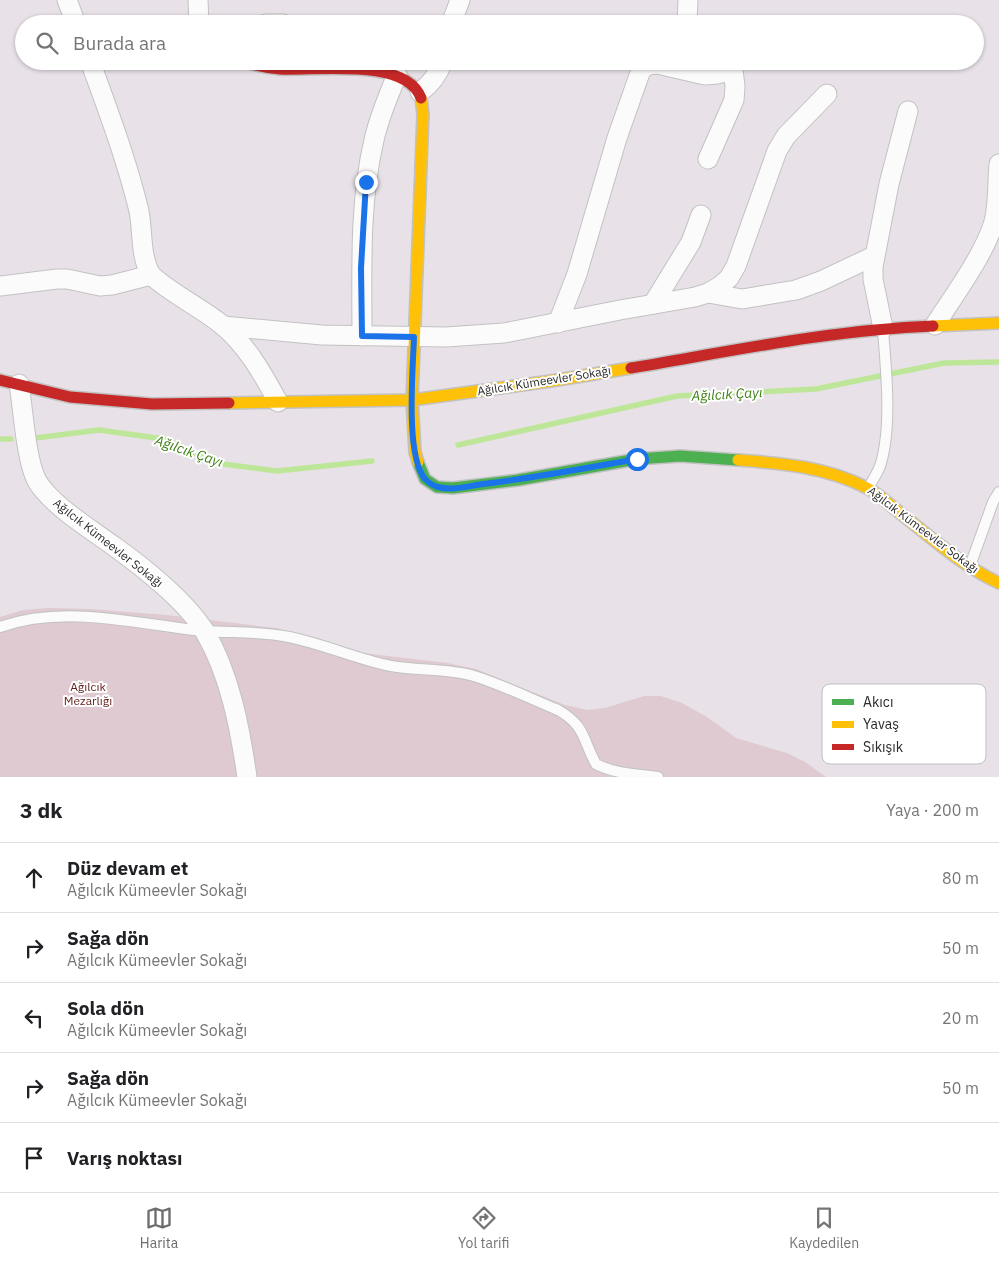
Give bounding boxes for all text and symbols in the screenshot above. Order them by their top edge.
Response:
search box [15,15,984,70]
icon: search [33,29,61,57]
text: Burada ara [73,31,166,55]
route end [355,171,378,194]
street label: Ağılcık Kümeevler Sokağı [476,363,612,398]
water label: Ağılcık Çayı [690,383,763,405]
water label: Ağılcık Çayı [151,431,226,471]
route start [626,448,649,471]
street label: Ağılcık Kümeevler Sokağı [865,483,982,576]
street label: Ağılcık Kümeevler Sokağı [50,495,166,590]
park label: Ağılcık Mezarlığı [64,679,112,708]
legend [822,684,986,764]
text: Akıcı [863,693,893,711]
text: Yavaş [863,715,899,733]
text: Sıkışık [863,738,904,756]
text: 3 dk [20,796,62,824]
text: Yaya · 200 m [886,800,979,820]
text: Düz devam et [67,856,188,880]
icon: ahead [20,864,48,892]
text: 80 m [942,868,979,888]
text: Ağılcık Kümeevler Sokağı [67,880,247,900]
text: Sağa dön [67,926,149,950]
icon: right [20,934,48,962]
text: 50 m [942,938,979,958]
text: Ağılcık Kümeevler Sokağı [67,950,247,970]
text: Sola dön [67,996,144,1020]
icon: left [20,1004,48,1032]
text: 20 m [942,1008,979,1028]
text: Ağılcık Kümeevler Sokağı [67,1020,247,1040]
text: Sağa dön [67,1066,149,1090]
icon: right [20,1074,48,1102]
text: 50 m [942,1078,979,1098]
text: Ağılcık Kümeevler Sokağı [67,1090,247,1110]
icon: arrive [20,1144,48,1172]
text: Varış noktası [67,1146,182,1170]
tab: Harita [140,1204,178,1252]
tab: Yol tarifi [458,1204,510,1252]
tab: Kaydedilen [789,1204,859,1252]

